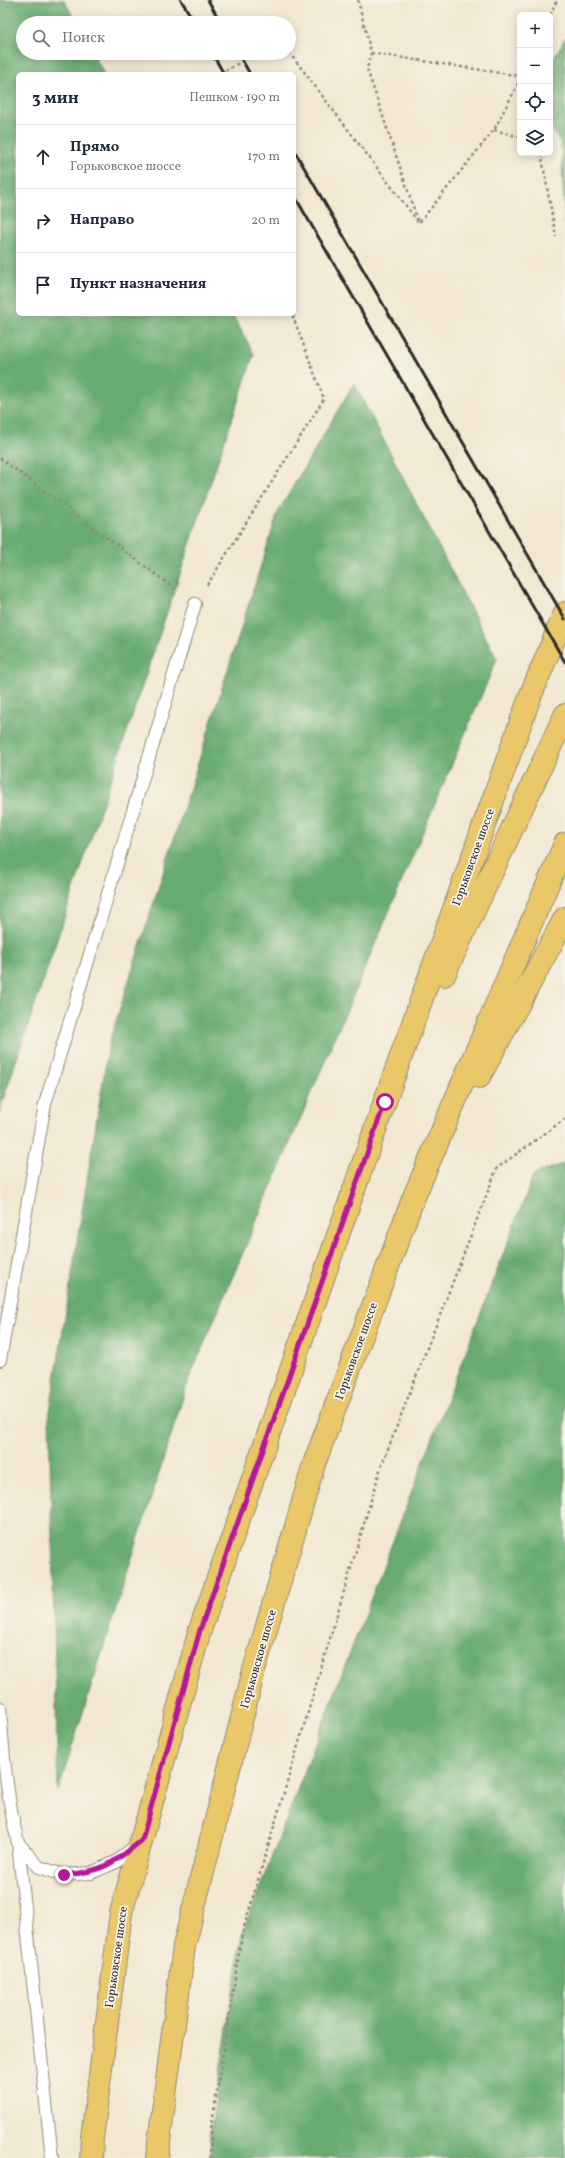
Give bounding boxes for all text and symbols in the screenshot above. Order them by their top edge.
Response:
map controls [517,12,553,156]
button: + [517,12,553,48]
search box [16,16,296,60]
icon: search [30,27,52,49]
text: Поиск [62,28,105,49]
button: − [517,48,553,84]
button: locate [517,84,553,120]
text: 3 мин [32,87,79,110]
text: Пешком · 190 m [189,89,280,107]
button: layers [517,120,553,156]
text: Прямо [70,137,119,158]
icon: ahead [32,146,54,168]
text: 170 m [247,148,280,166]
text: Горьковское шоссе [70,158,181,176]
icon: right [32,210,54,232]
text: Направо [70,210,134,231]
text: 20 m [251,212,280,230]
icon: arrive [32,274,54,296]
text: Пункт назначения [70,274,206,295]
street label: Горьковское шоссе [449,806,499,908]
route start [376,1093,394,1111]
street label: Горьковское шоссе [332,1300,382,1402]
street label: Горьковское шоссе [237,1608,281,1711]
route end [55,1866,73,1884]
street label: Горьковское шоссе [102,1905,132,2009]

